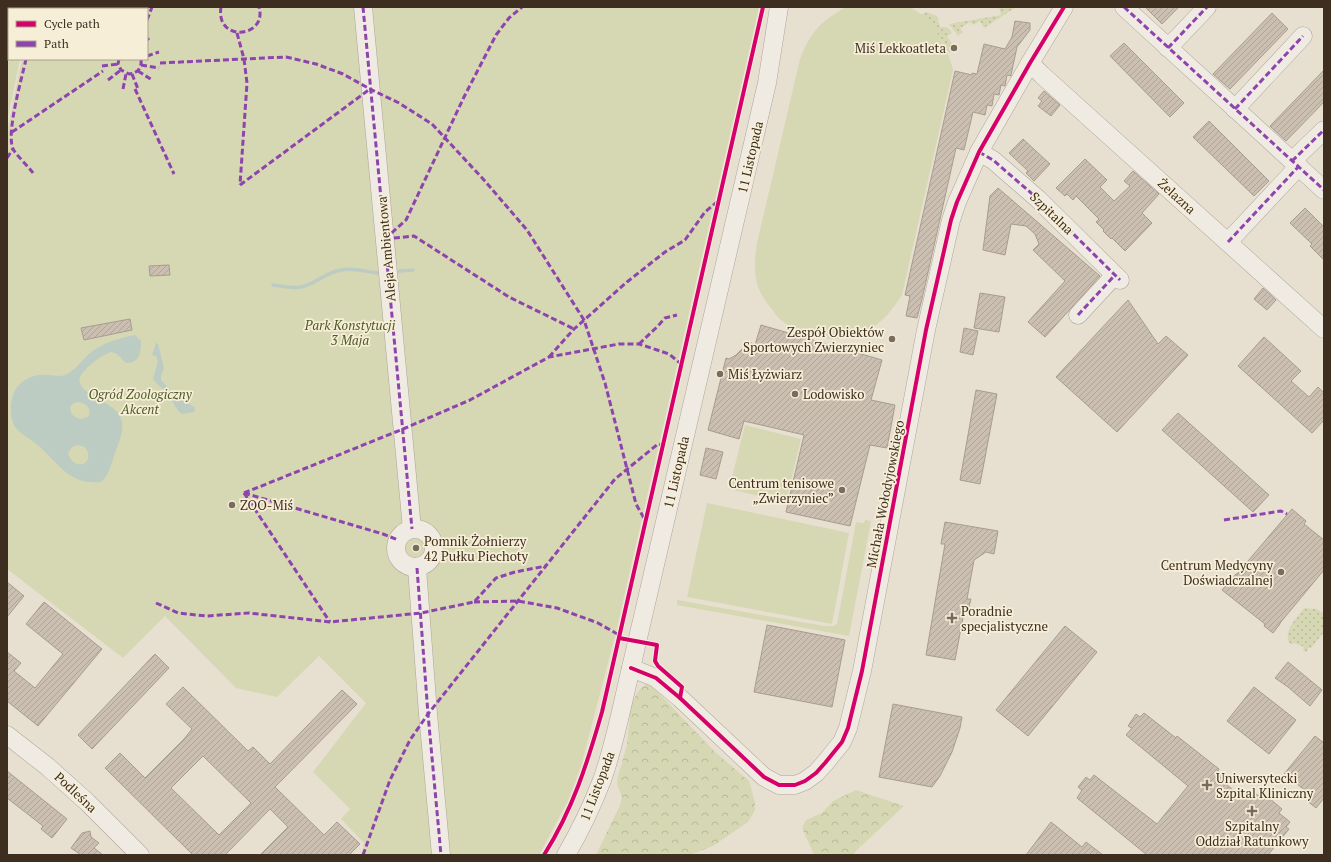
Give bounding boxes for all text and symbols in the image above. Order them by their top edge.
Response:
legend [8,8,148,60]
text: Cycle path [44,16,100,31]
text: Path [44,36,69,51]
place label: Miś Lekkoatleta [855,39,946,57]
marker: Miś Lekkoatleta [949,43,959,53]
street label: 11 Listopada [733,119,767,195]
street label: Żelazna [1154,174,1200,218]
street label: Szpitalna [1026,188,1078,239]
street label: Aleja Ambientowa [372,195,400,302]
park label: Park Konstytucji 3 Maja [304,316,396,349]
place label: Zespół Obiektów Sportowych Zwierzyniec [743,323,885,356]
marker: Zespół Obiektów Sportowych Zwierzyniec [887,334,897,344]
place label: Miś Łyżwiarz [728,365,802,383]
marker: Miś Łyżwiarz [715,369,725,379]
park label: Ogród Zoologiczny Akcent [88,385,193,418]
place label: Lodowisko [803,385,864,403]
marker: Lodowisko [790,389,800,399]
street label: Michała Wołodyjowskiego [862,419,908,569]
street label: 11 Listopada [659,434,693,510]
place label: Centrum tenisowe „Zwierzyniec” [729,474,834,507]
marker: Centrum tenisowe „Zwierzyniec” [837,485,847,495]
place label: ZOO-Miś [240,496,293,514]
marker: ZOO-Miś [227,500,237,510]
place label: Pomnik Żołnierzy 42 Pułku Piechoty [424,532,529,565]
marker: Pomnik Żołnierzy 42 Pułku Piechoty [411,543,421,553]
place label: Centrum Medycyny Doświadczalnej [1161,556,1273,589]
marker: Centrum Medycyny Doświadczalnej [1276,567,1286,577]
place label: Poradnie specjalistyczne [961,602,1048,635]
marker: Poradnie specjalistyczne [946,612,958,624]
street label: 11 Listopada [575,748,619,823]
street label: Podleśna [51,768,102,817]
place label: Uniwersytecki Szpital Kliniczny [1216,769,1314,802]
marker: Uniwersytecki Szpital Kliniczny [1201,779,1213,791]
marker: Szpitalny Oddział Ratunkowy [1246,805,1258,817]
place label: Szpitalny Oddział Ratunkowy [1195,817,1309,850]

